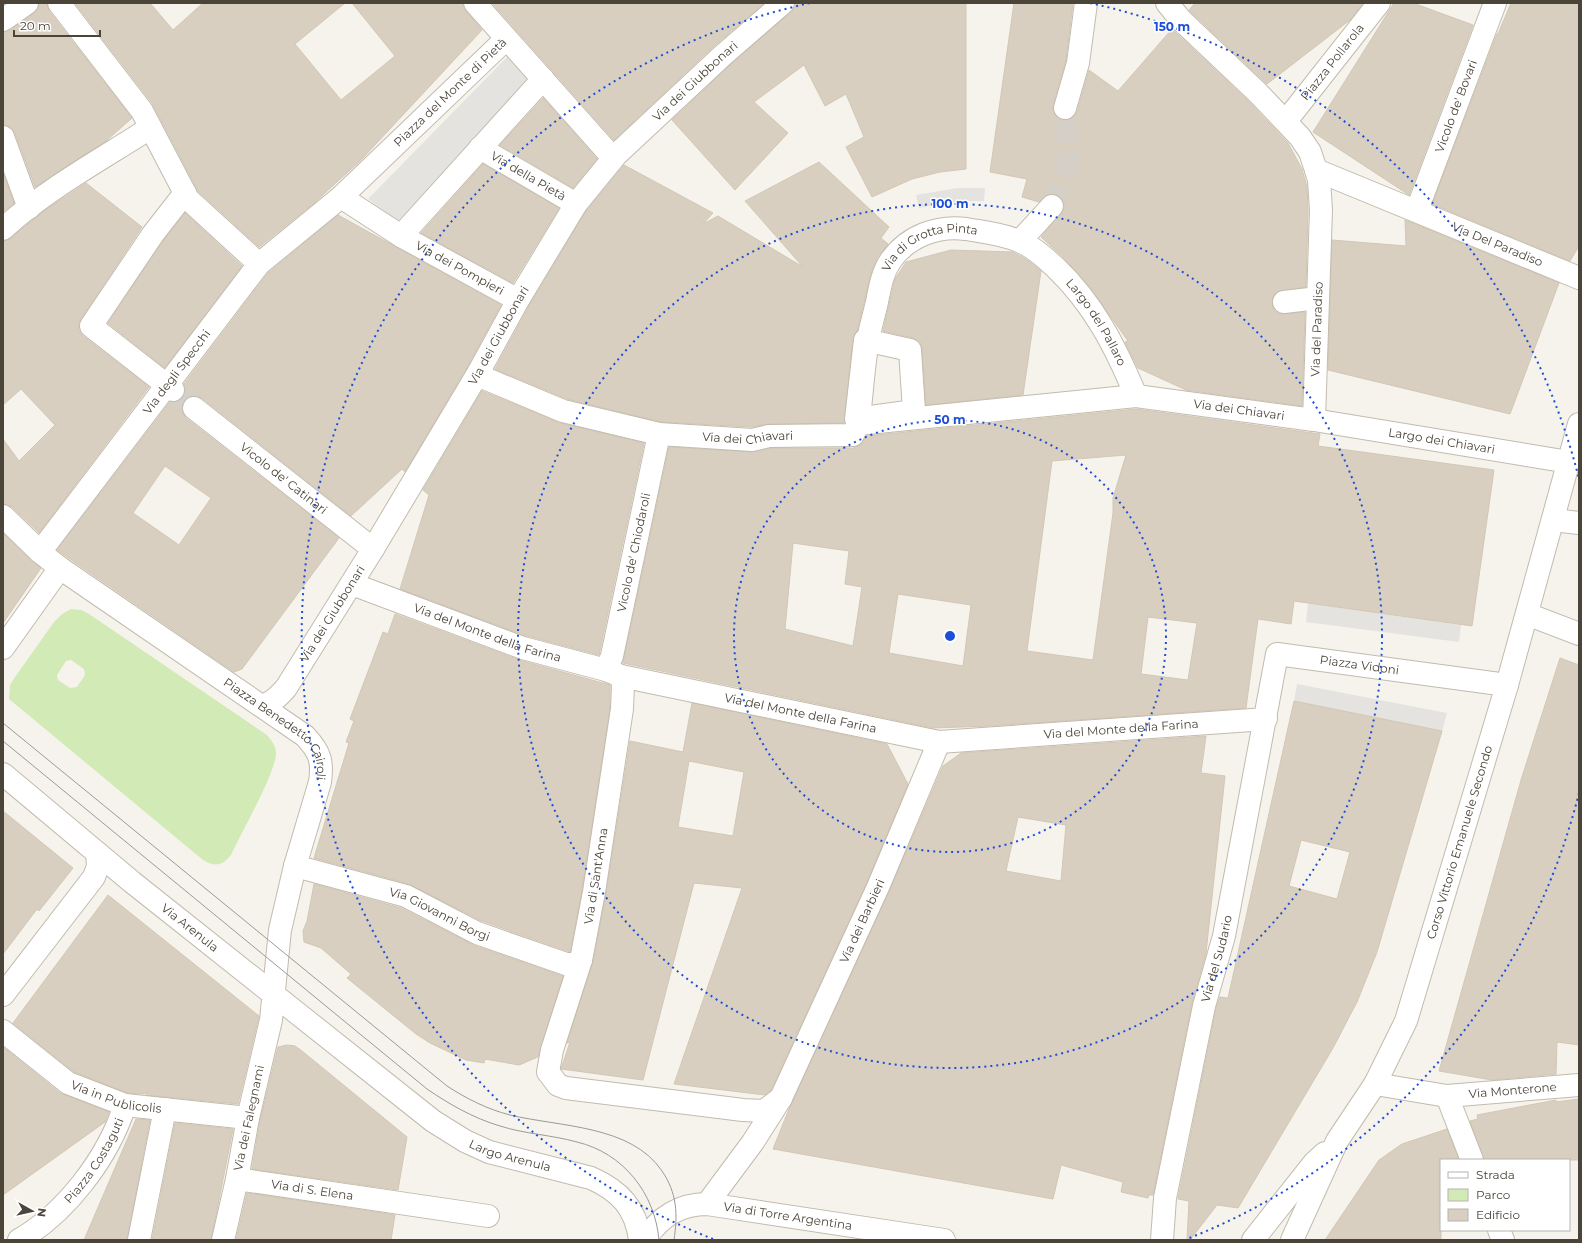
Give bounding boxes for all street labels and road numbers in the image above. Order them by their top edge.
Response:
street label: Piazza Pollarola [1297,20,1367,103]
street label: Piazza del Monte di Pietà [390,34,510,150]
street label: Via dei Giubbonari [649,38,741,124]
street label: Vicolo de' Bovari [1431,57,1480,154]
street label: Via della Pietà [488,148,569,204]
street label: Via Del Paradiso [1450,219,1545,269]
street label: Via di Grotta Pinta [878,220,979,273]
street label: Via dei Pompieri [413,237,507,298]
street label: Largo del Pallaro [1063,275,1130,368]
street label: Via del Paradiso [1307,281,1326,377]
street label: Via dei Giubbonari [465,283,532,388]
street label: Via degli Specchi [139,327,213,417]
street label: Via dei Chiavari [1193,396,1285,423]
street label: Largo dei Chiavari [1387,424,1496,457]
street label: Via dei Chiavari [702,428,793,447]
street label: Vicolo de' Catinari [237,439,331,517]
street label: Vicolo de' Chiodaroli [613,491,653,613]
street label: Via dei Giubbonari [296,562,368,664]
street label: Via del Monte della Farina [412,600,563,665]
street label: Piazza Vidoni [1319,652,1400,677]
street label: Piazza Benedetto Cairoli [221,674,329,781]
street label: Via del Monte della Farina [723,690,878,736]
street label: Via del Monte della Farina [1043,716,1199,742]
street label: Corso Vittorio Emanuele Secondo [1423,744,1495,941]
street label: Via di Sant'Anna [580,827,611,925]
street label: Via dei Barbieri [836,877,888,965]
street label: Via Giovanni Borgi [388,884,492,944]
street label: Via Arenula [159,900,222,955]
street label: Via del Sudario [1197,914,1235,1004]
street label: Via dei Falegnami [230,1064,267,1172]
street label: Via in Publicolis [69,1077,162,1116]
street label: Via Monterone [1468,1079,1557,1101]
street label: Piazza Costaguti [61,1116,127,1206]
street label: Largo Arenula [467,1136,553,1175]
street label: Via di S. Elena [270,1176,355,1203]
street label: Via di Torre Argentina [723,1199,853,1233]

